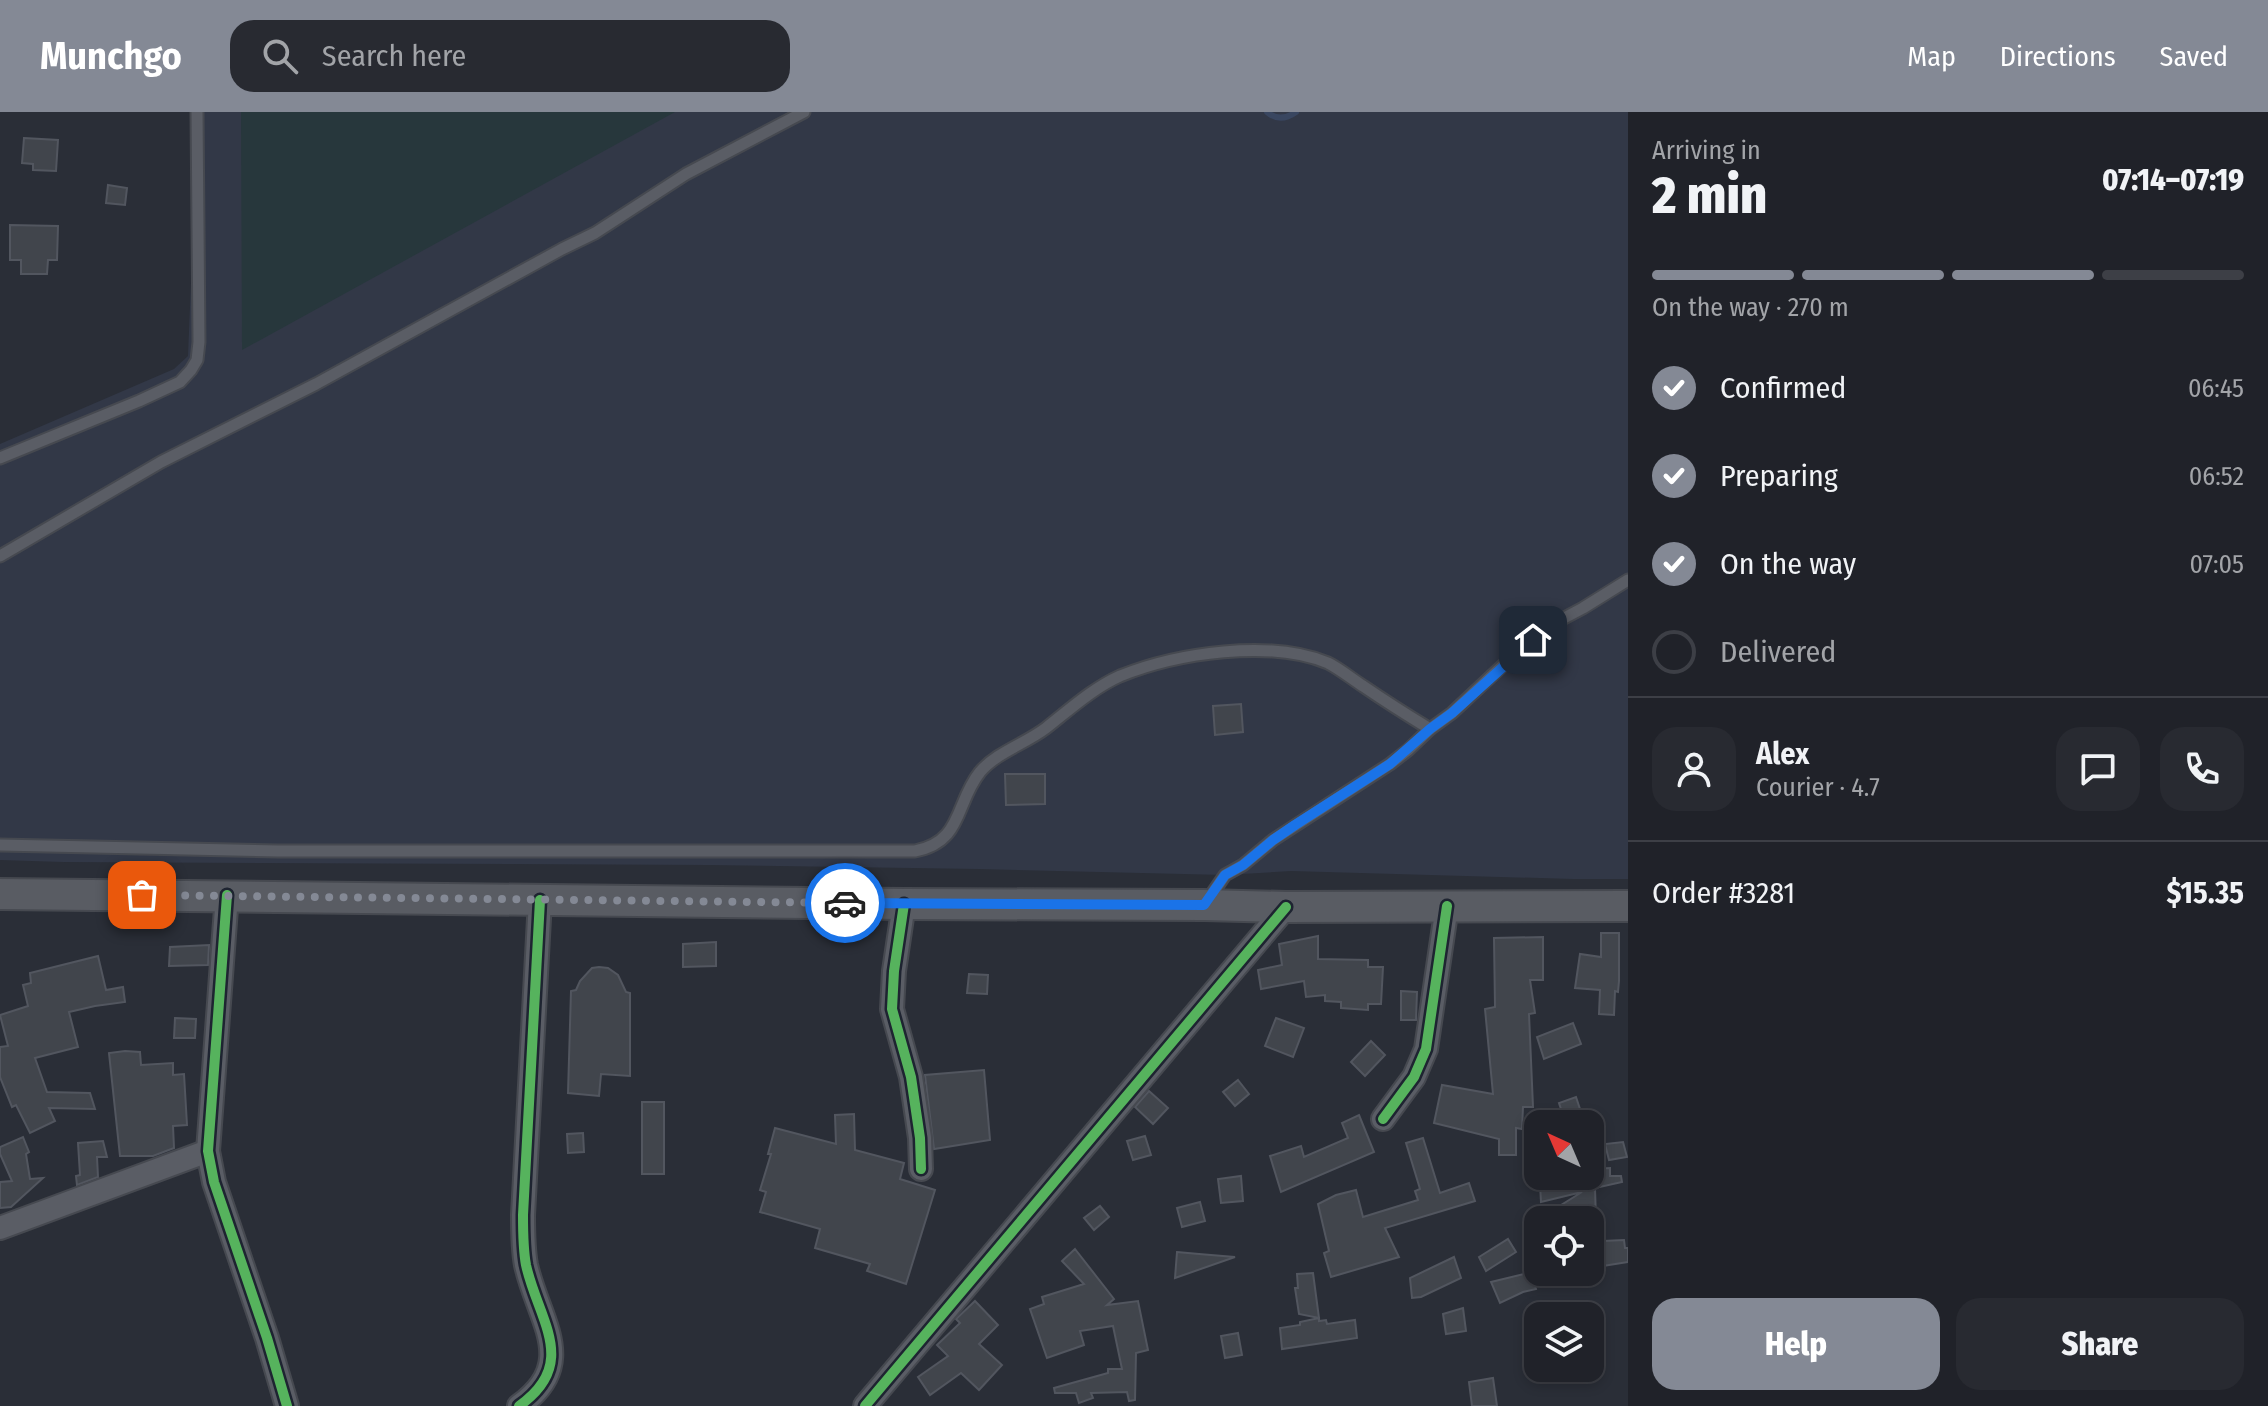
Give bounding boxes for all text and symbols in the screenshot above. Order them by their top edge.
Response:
search box [230,20,790,92]
text: Munchgo [40,33,182,79]
icon: search [258,34,302,78]
text: Search here [322,38,466,74]
text: Map [1907,40,1956,73]
text: Directions [2000,40,2116,73]
text: Saved [2160,40,2228,73]
text: Arriving in [1652,135,1761,166]
text: 07:14–07:19 [2102,162,2244,198]
text: 2 min [1652,164,1767,227]
text: On the way · 270 m [1652,292,1849,323]
icon: check [1652,366,1696,410]
text: Confirmed [1720,370,1846,406]
text: 06:45 [2188,373,2244,404]
icon: check [1652,454,1696,498]
text: Preparing [1720,458,1838,494]
text: 06:52 [2189,461,2244,492]
icon: check [1652,542,1696,586]
text: On the way [1720,546,1856,582]
text: 07:05 [2189,549,2244,580]
pin [1499,606,1567,674]
icon: home [1511,618,1555,662]
text: Delivered [1720,634,1836,670]
button: person [1652,727,1736,811]
button: chat [2056,727,2140,811]
button: phone [2160,727,2244,811]
text: Alex [1756,736,1809,772]
text: Courier · 4.7 [1756,772,1880,803]
pin [108,861,176,929]
courier [805,863,885,943]
icon: bag [120,873,164,917]
text: Order #3281 [1652,875,1795,911]
text: $15.35 [2166,875,2244,911]
icon: car [823,881,867,925]
north arrow [1524,1110,1604,1190]
map controls [1524,1110,1604,1382]
button: locate [1524,1206,1604,1286]
button: Help [1652,1298,1940,1390]
button: Share [1956,1298,2244,1390]
button: layers [1524,1302,1604,1382]

